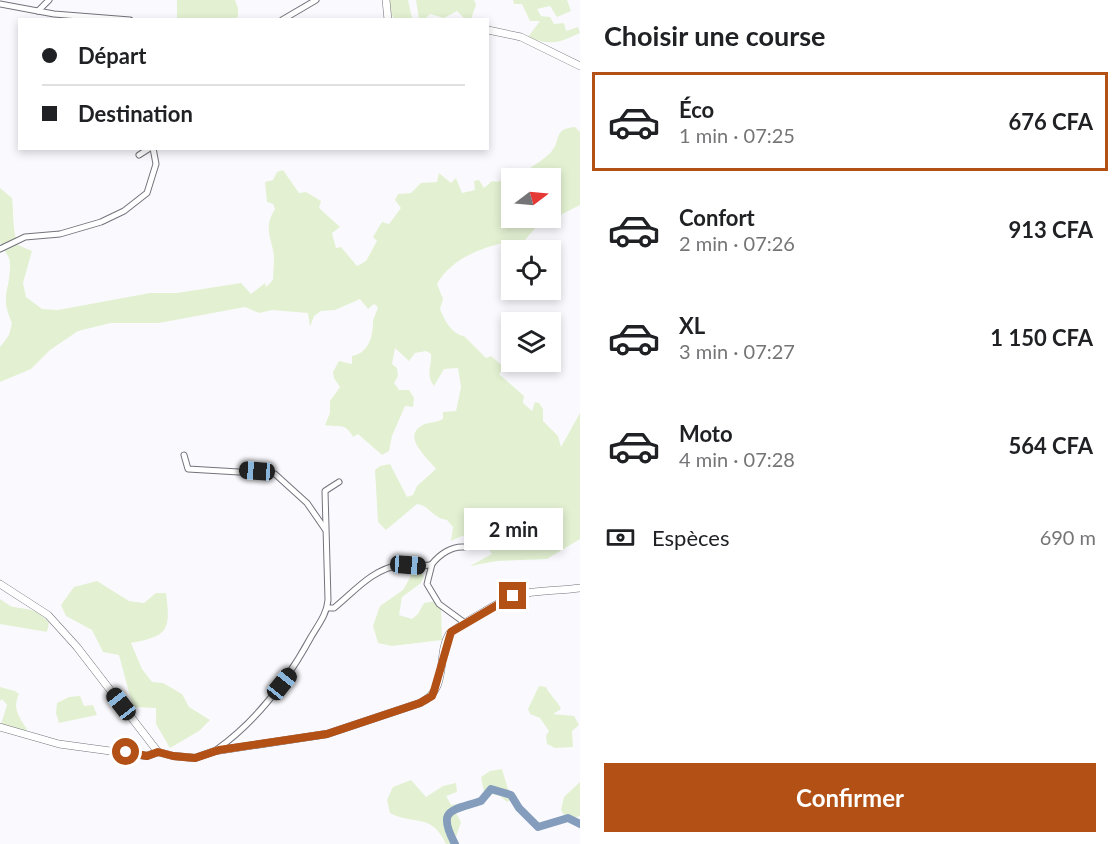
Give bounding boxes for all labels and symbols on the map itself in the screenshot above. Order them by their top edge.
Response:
north arrow [501,168,561,228]
car [238,461,276,481]
callout: 2 min [464,509,562,551]
car [389,555,427,575]
route end [499,582,526,609]
car [264,664,300,704]
car [103,684,139,724]
route start [112,738,139,765]

